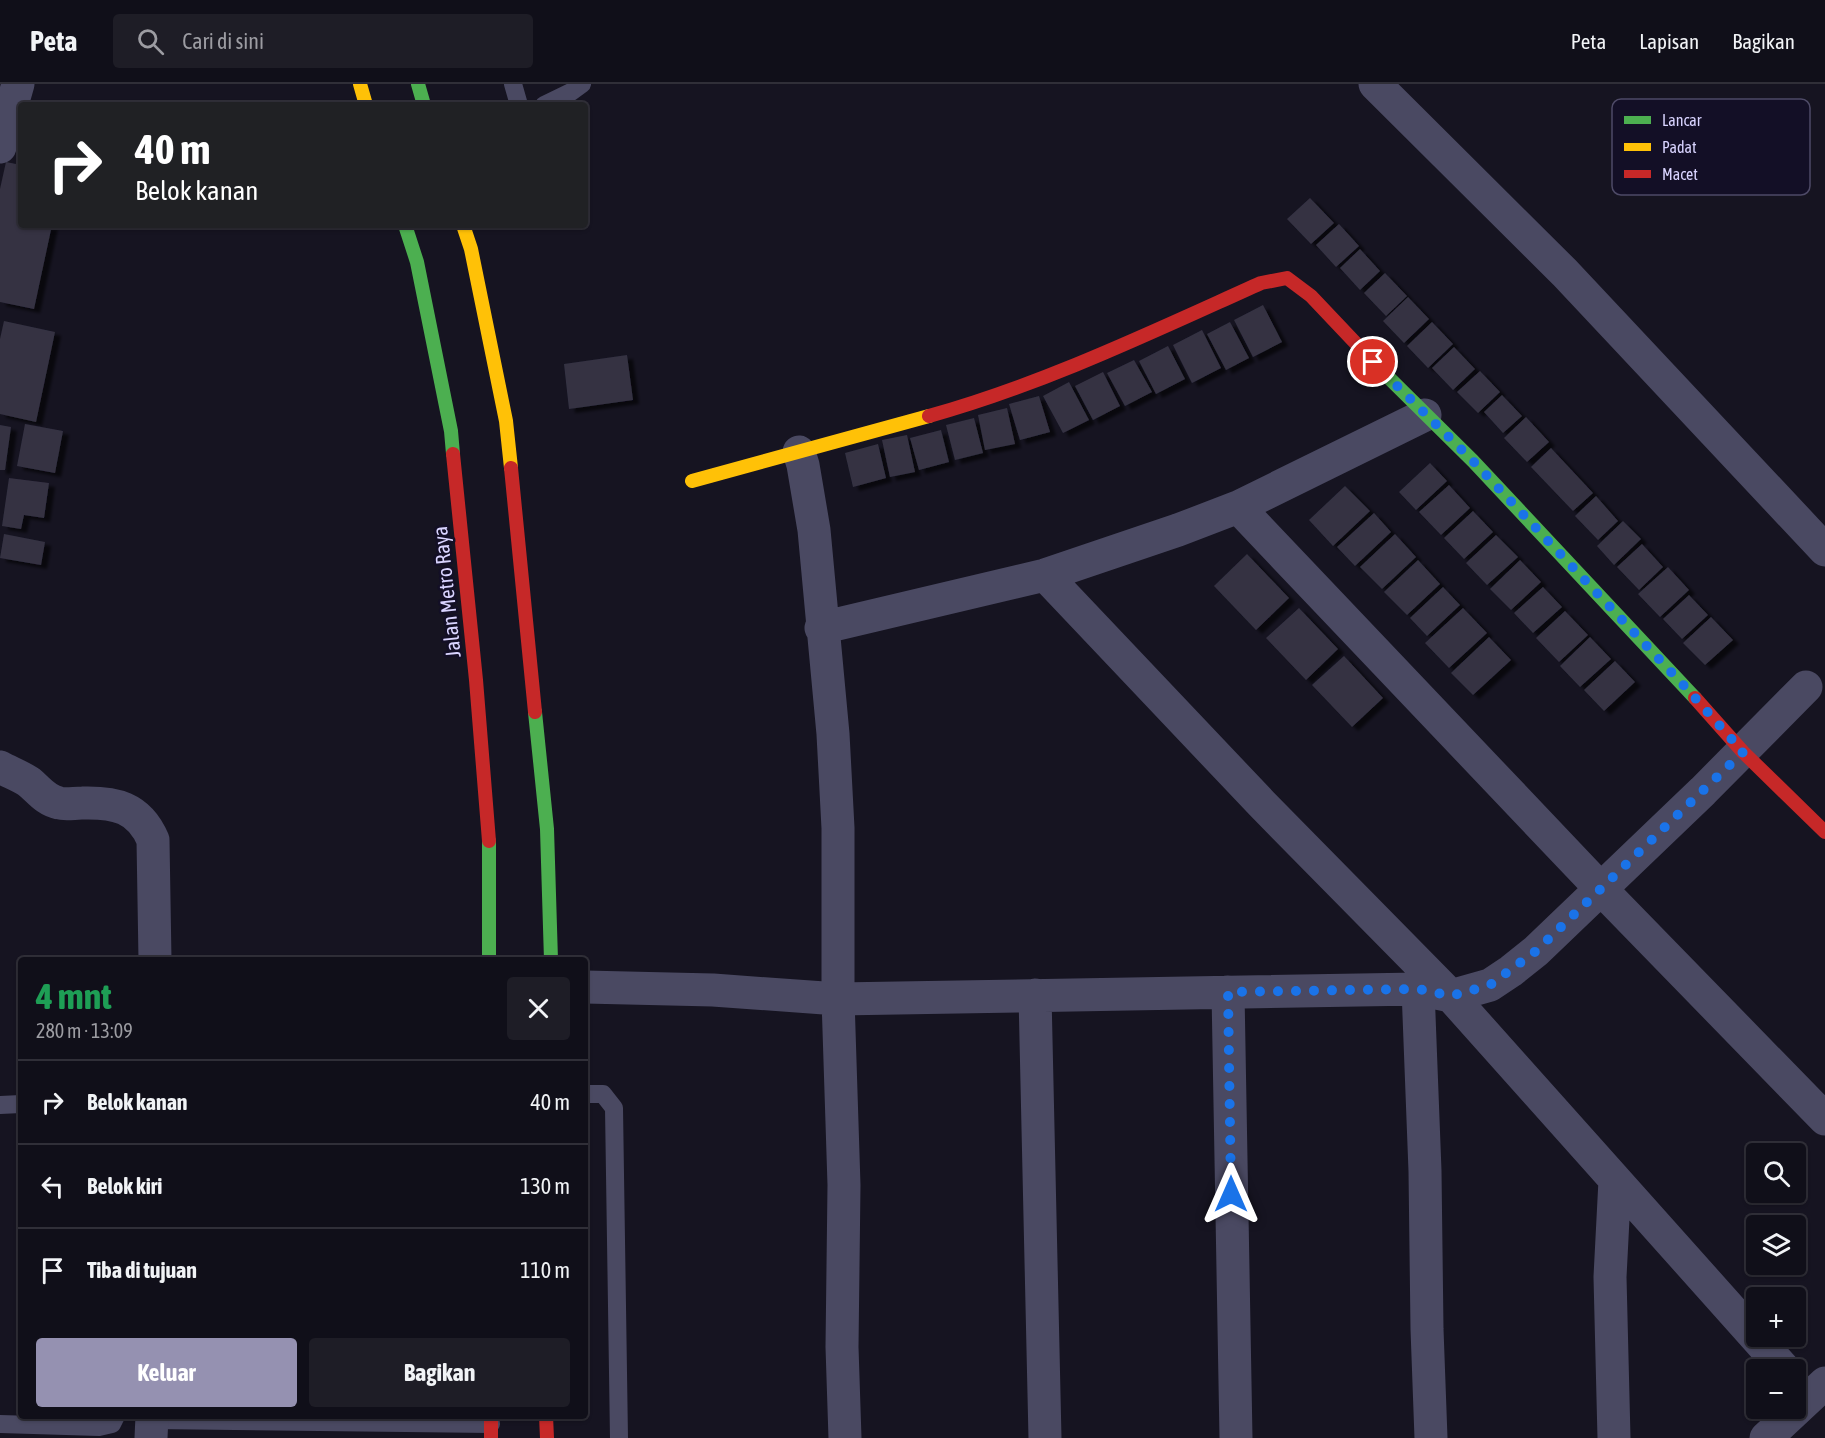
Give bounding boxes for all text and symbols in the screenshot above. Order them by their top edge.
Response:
search box [113,14,533,68]
text: Peta [30,25,77,57]
icon: search [134,25,167,58]
text: Cari di sini [182,28,264,54]
text: Peta [1571,29,1606,53]
text: Lapisan [1639,29,1699,53]
text: Bagikan [1732,29,1795,53]
legend [1612,99,1810,195]
text: Lancar [1662,111,1702,129]
text: 40 m [135,125,210,173]
icon: right [36,126,114,204]
text: Padat [1662,138,1697,156]
text: Macet [1662,165,1698,183]
text: Belok kanan [135,175,258,206]
pin [1347,336,1398,387]
icon: arrive [1356,345,1389,378]
street label: Jalan Metro Raya [427,525,465,659]
text: 4 mnt [36,975,112,1017]
button: close [507,977,570,1040]
text: 280 m · 13:09 [36,1019,133,1042]
icon: right [36,1086,69,1119]
text: Belok kanan [87,1089,188,1115]
text: 40 m [530,1089,570,1115]
map controls [1746,1143,1806,1419]
button: search [1746,1143,1806,1203]
position arrow [1199,1162,1263,1226]
icon: left [36,1170,69,1203]
text: Belok kiri [87,1173,162,1199]
text: 130 m [520,1173,570,1199]
button: layers [1746,1215,1806,1275]
icon: arrive [36,1254,69,1287]
text: Tiba di tujuan [87,1257,197,1283]
text: 110 m [520,1257,570,1283]
button: + [1746,1287,1806,1347]
button: Keluar [36,1338,297,1407]
button: Bagikan [309,1338,570,1407]
button: − [1746,1359,1806,1419]

